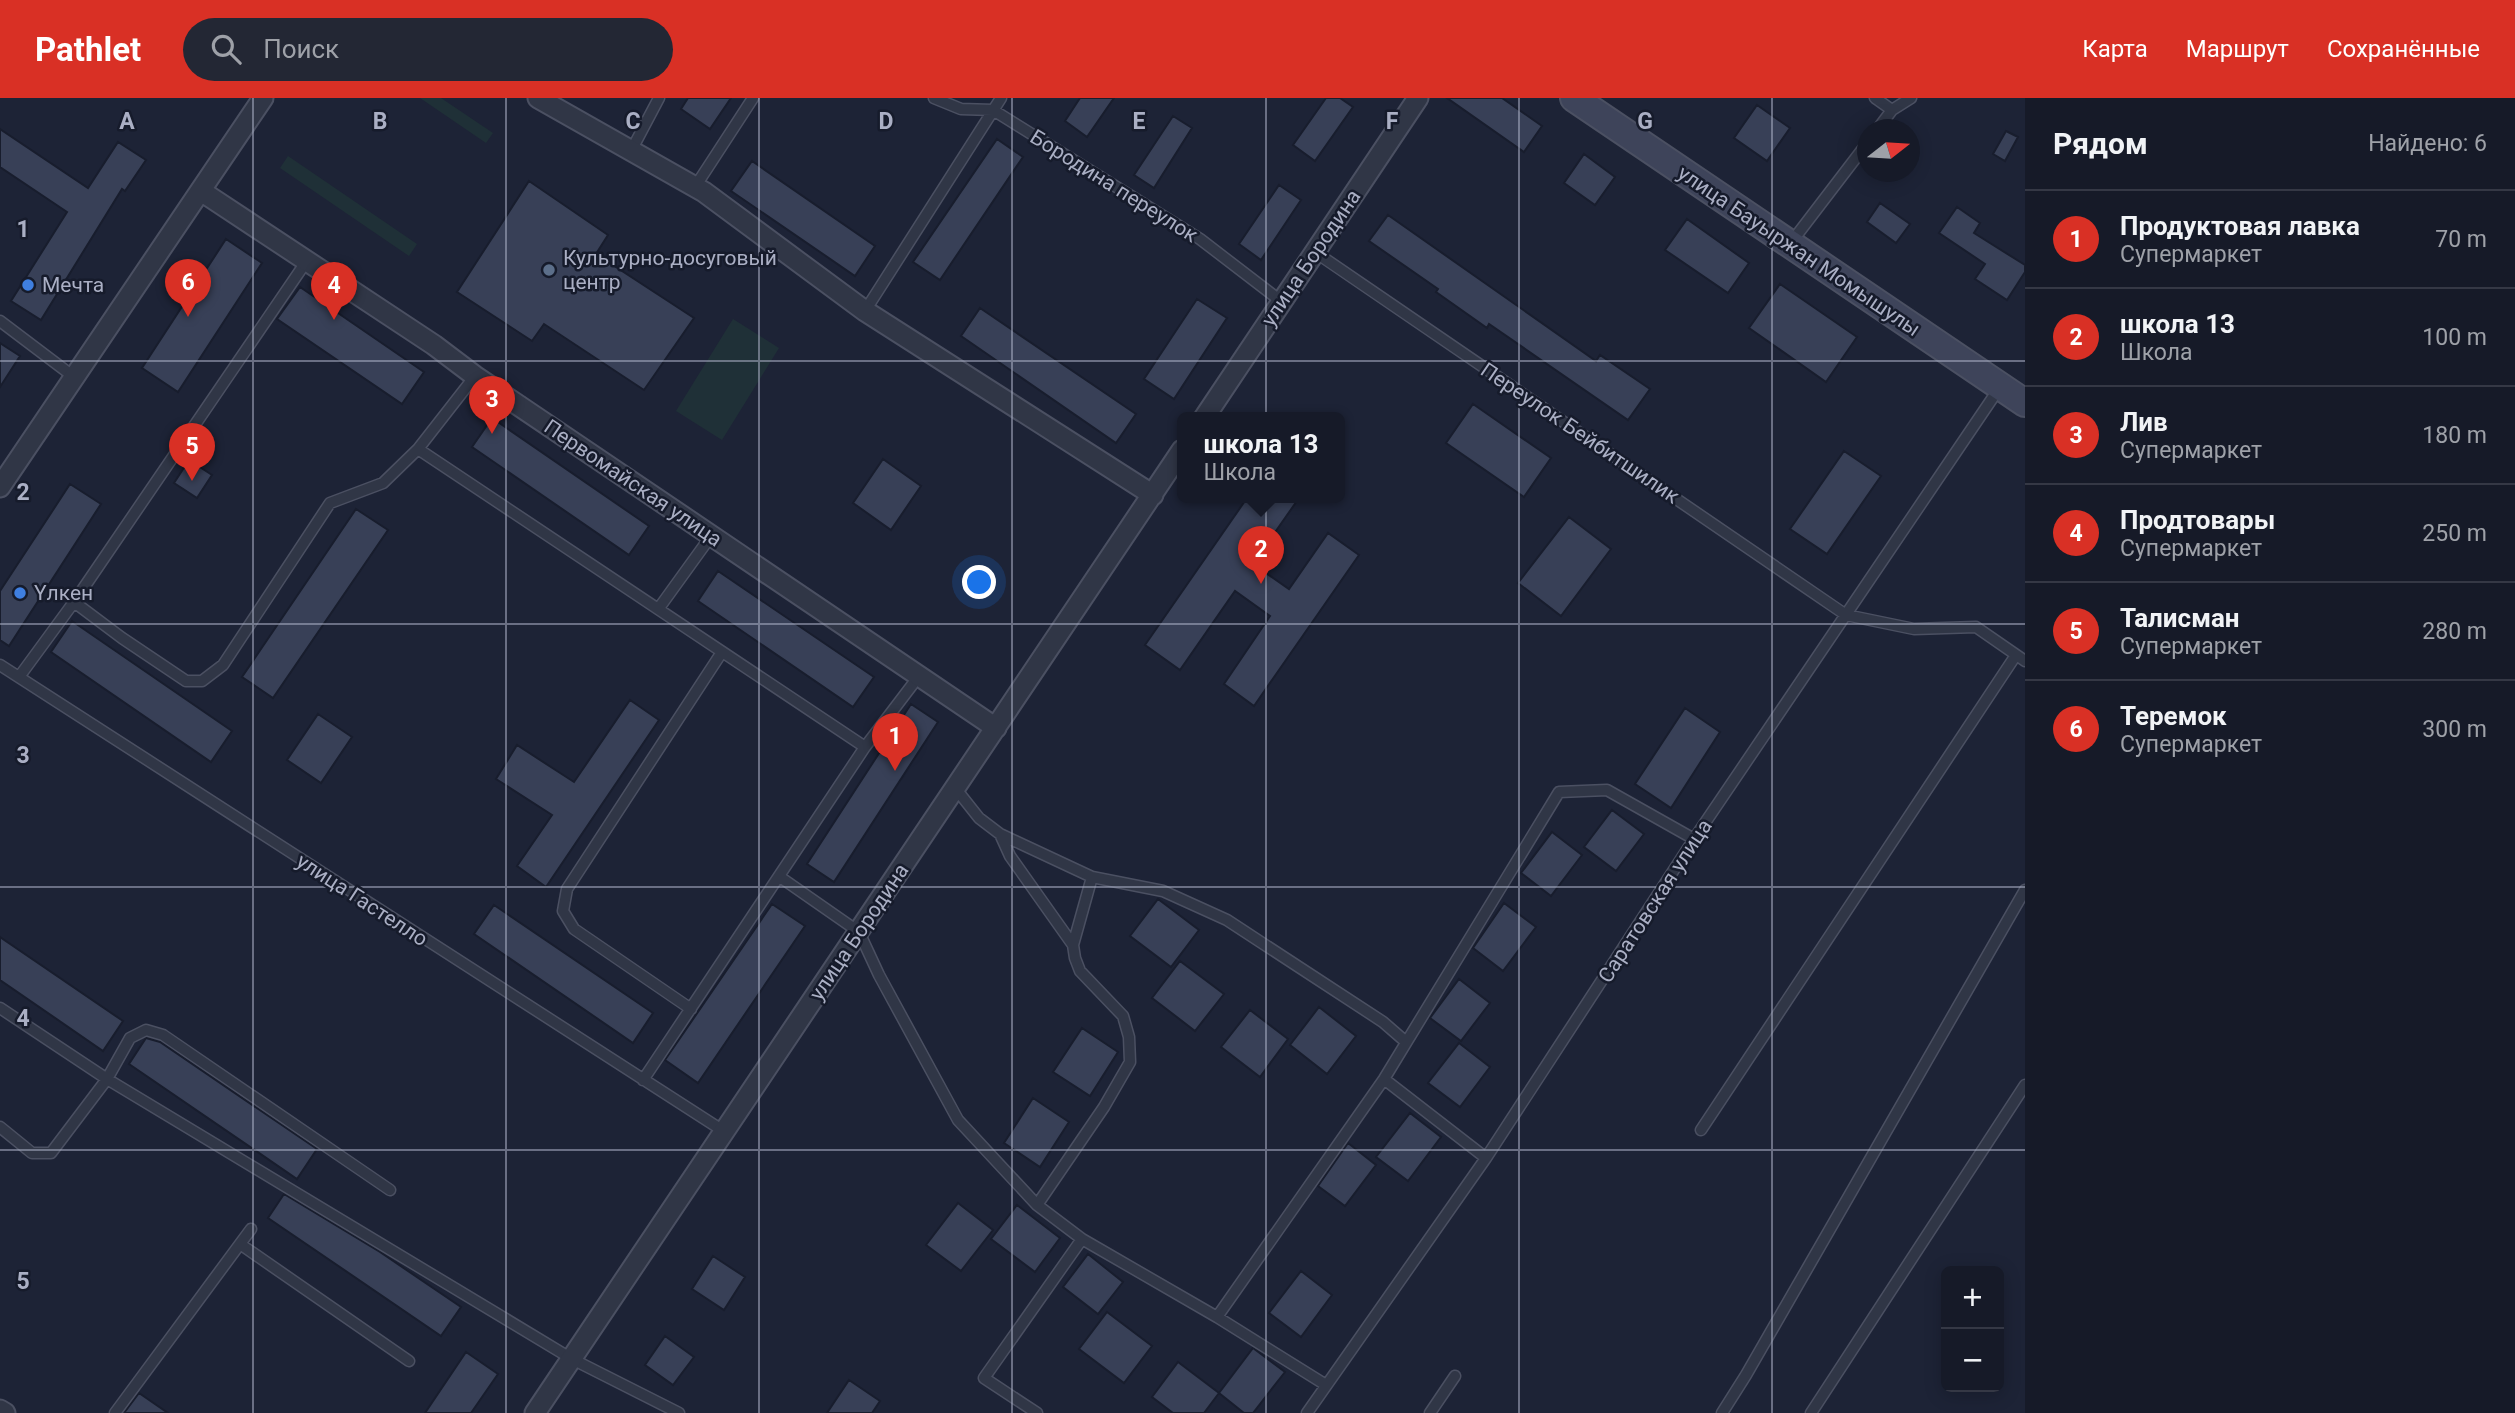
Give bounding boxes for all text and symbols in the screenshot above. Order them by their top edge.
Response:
search box [183,18,673,81]
text: Pathlet [35,30,141,69]
icon: search [207,30,245,68]
text: Поиск [263,34,339,64]
text: Карта [2082,35,2148,63]
text: Маршрут [2186,35,2289,63]
text: Сохранённые [2327,35,2480,63]
text: A [119,108,135,135]
text: B [373,108,387,135]
text: C [625,108,641,135]
text: D [879,108,893,135]
text: E [1133,108,1146,135]
text: F [1386,108,1399,135]
text: G [1637,108,1653,135]
north arrow [1857,119,1920,182]
street label: Бородина переулок [1026,125,1203,248]
text: Рядом [2053,126,2148,161]
text: Найдено: 6 [2368,130,2487,157]
street label: улица Бауыржан Момышулы [1673,161,1925,341]
street label: улица Бородина [1256,185,1366,331]
text: Продуктовая лавка [2120,211,2360,241]
text: 1 [16,216,30,243]
text: 1 [2069,226,2083,253]
text: 70 m [2435,226,2487,253]
text: Супермаркет [2120,241,2262,268]
place label: Культурно-досуговый центр [563,246,777,294]
pin: 6 [165,259,211,317]
pin: 4 [311,262,357,320]
marker: Культурно-досуговый центр [541,262,557,278]
place label: Мечта [42,273,104,297]
marker: Мечта [20,277,36,293]
text: школа 13 [2120,309,2235,339]
text: 2 [2069,324,2083,351]
text: 100 m [2422,324,2487,351]
text: Школа [2120,339,2193,366]
street label: Переулок Бейбитшилик [1476,358,1684,509]
pin: 3 [469,376,515,434]
text: Лив [2120,407,2168,437]
popup [1177,412,1345,503]
street label: Первомайская улица [540,415,726,551]
text: 3 [2069,422,2083,449]
text: 180 m [2422,422,2487,449]
pin: 5 [169,423,215,481]
text: школа 13 [1204,429,1319,459]
text: Супермаркет [2120,437,2262,464]
text: Школа [1204,459,1276,486]
text: 2 [16,479,30,506]
text: Продтовары [2120,505,2275,535]
text: 4 [2069,520,2083,547]
text: 250 m [2422,520,2487,547]
pin: 2 [1238,526,1284,584]
text: Супермаркет [2120,535,2262,562]
your location [962,565,996,599]
place label: Yлкен [34,581,93,605]
marker: Yлкен [12,585,28,601]
text: Талисман [2120,603,2240,633]
text: 5 [2069,618,2083,645]
text: 280 m [2422,618,2487,645]
text: Супермаркет [2120,633,2262,660]
text: Теремок [2120,701,2227,731]
pin: 1 [872,713,918,771]
text: 6 [2069,716,2083,743]
text: 300 m [2422,716,2487,743]
text: Супермаркет [2120,731,2262,758]
text: 3 [16,742,30,769]
street label: Саратовская улица [1593,815,1717,987]
street label: улица Гастелло [292,849,432,951]
street label: улица Бородина [804,859,914,1005]
text: 4 [16,1005,30,1032]
map controls [1941,1266,2004,1392]
button: + [1941,1266,2004,1329]
text: 5 [16,1268,30,1295]
button: − [1941,1329,2004,1392]

